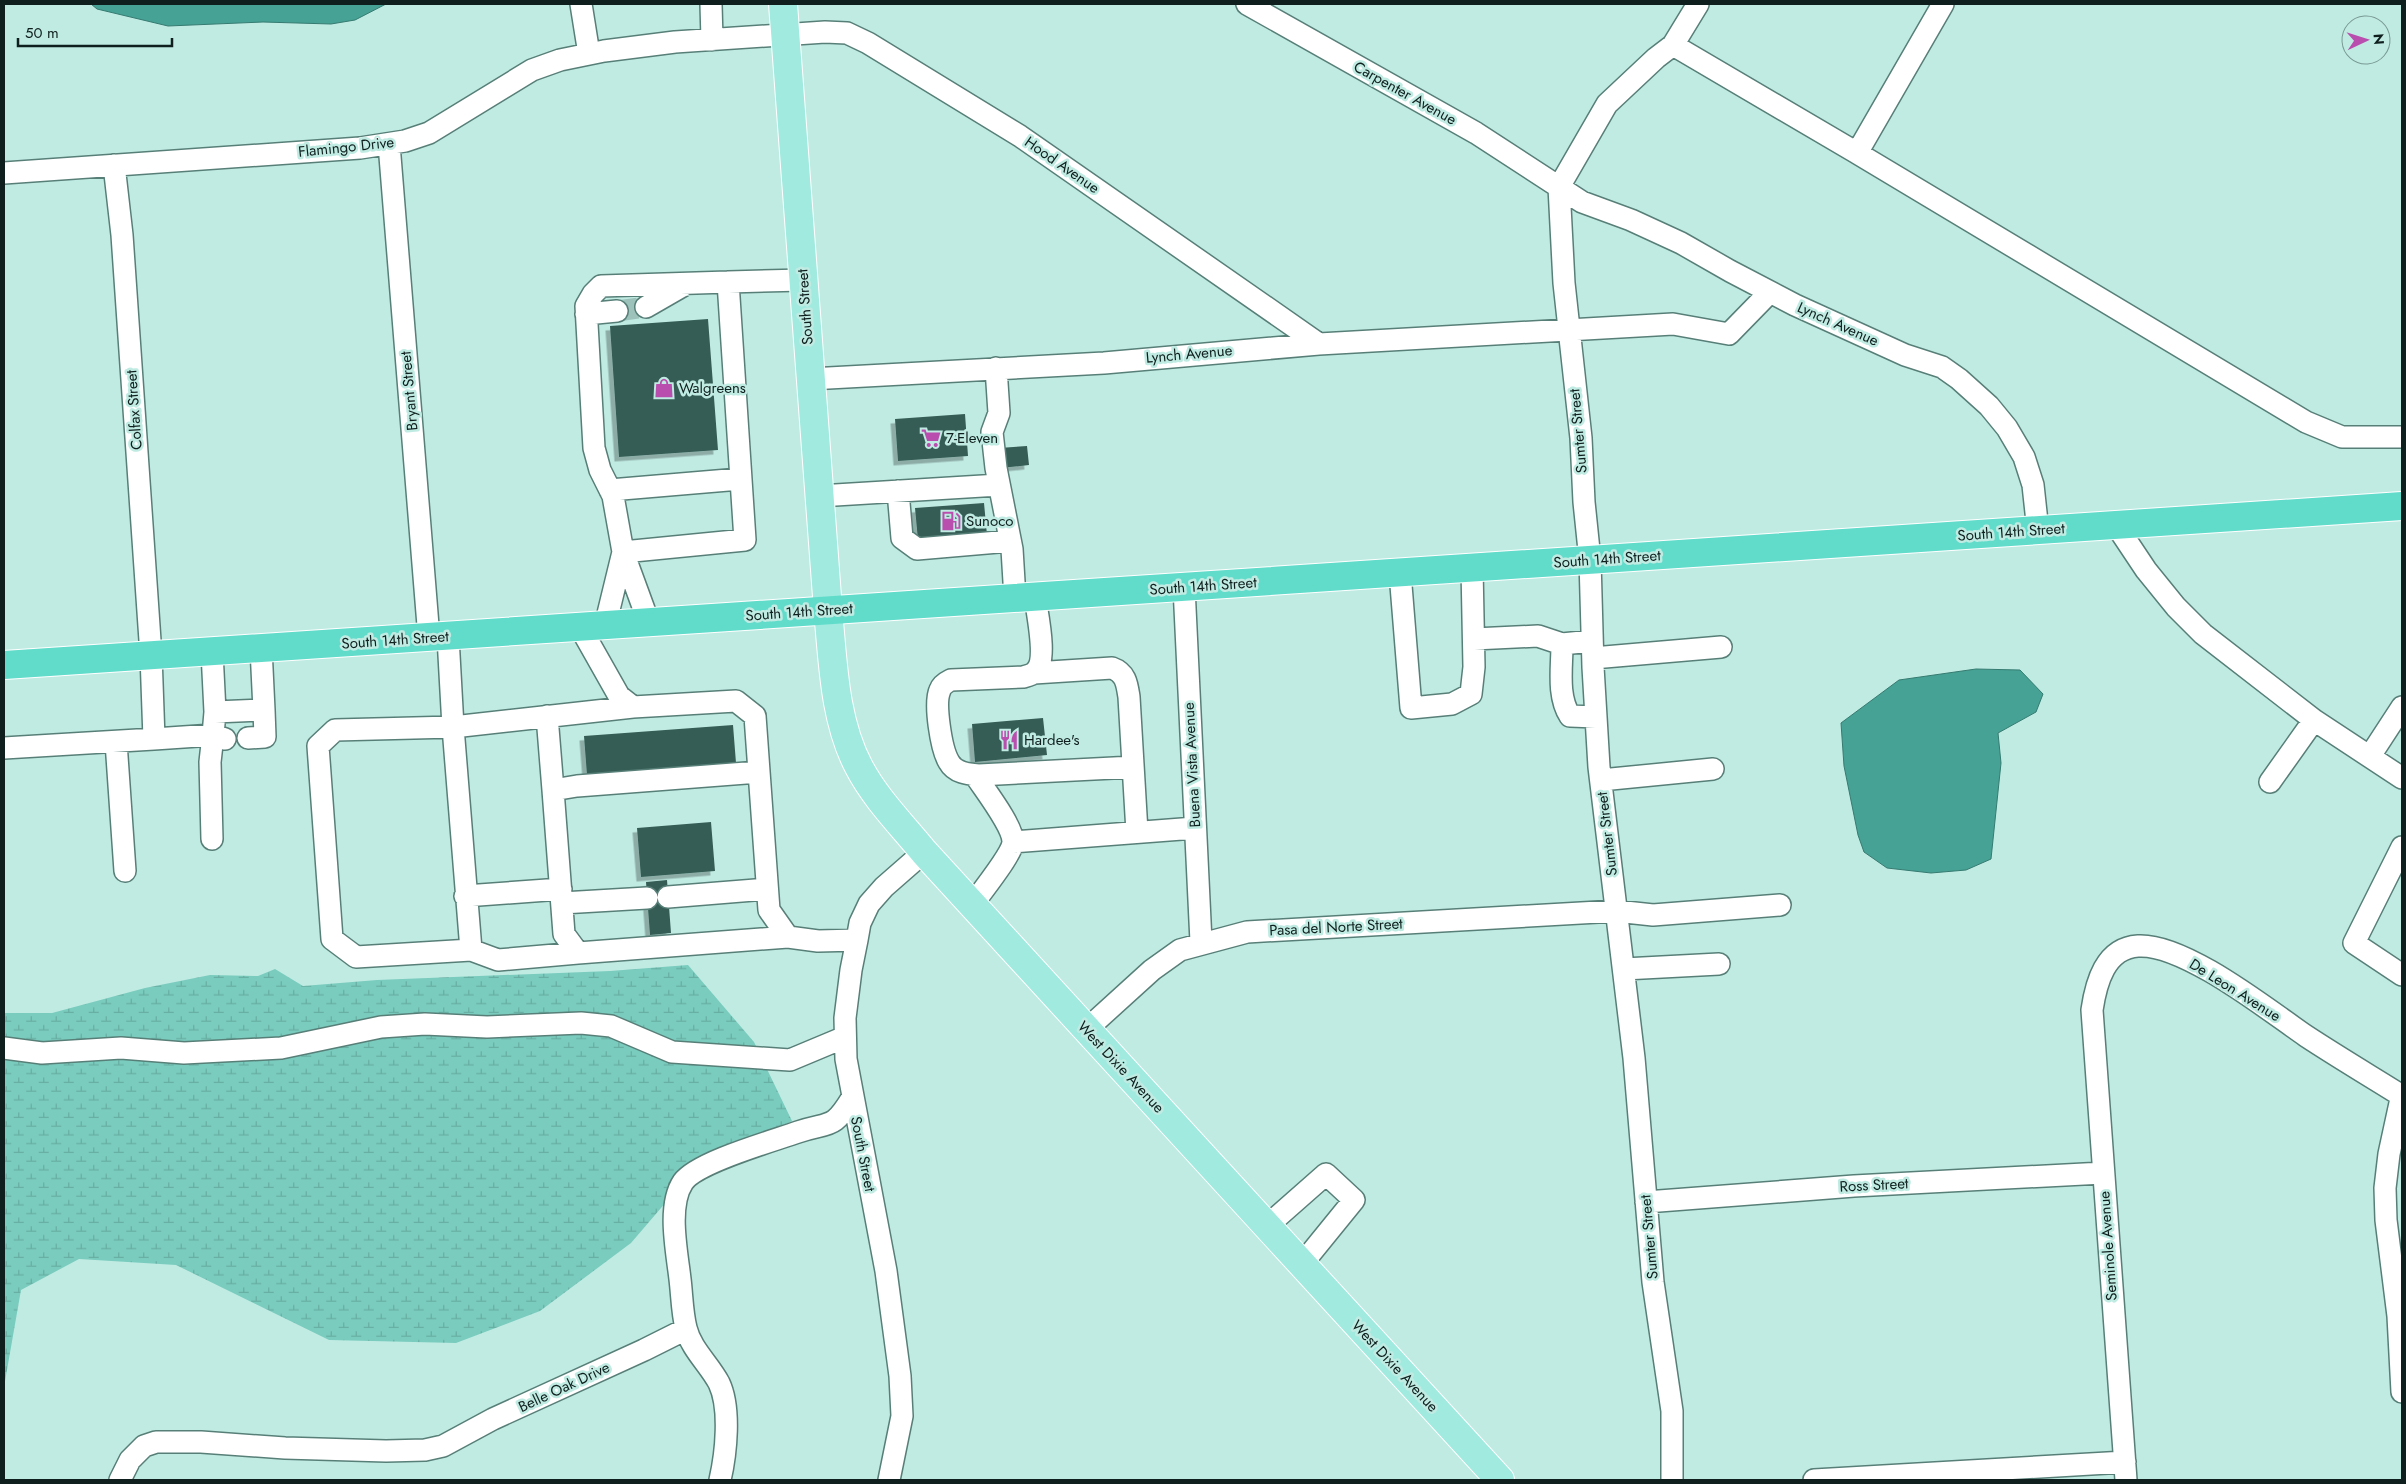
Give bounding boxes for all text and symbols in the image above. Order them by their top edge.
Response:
scale bar [18,15,171,47]
north arrow [2341,15,2391,65]
text: 50 m [25,22,59,44]
text: N [2369,33,2389,45]
street label: Carpenter Avenue [1350,56,1461,131]
street label: Flamingo Drive [297,131,395,163]
street label: Hood Avenue [1020,131,1104,199]
street label: South Street [791,268,819,346]
street label: Lynch Avenue [1794,296,1882,352]
street label: Lynch Avenue [1145,339,1233,369]
street label: Bryant Street [395,350,423,432]
street label: Colfax Street [120,369,148,451]
shop icon: Walgreens [653,377,675,399]
place label: Walgreens [679,377,746,399]
street label: Sumter Street [1563,388,1593,474]
supermarket icon: 7-Eleven [920,427,942,449]
place label: 7-Eleven [946,427,998,449]
fuel station icon: Sunoco [940,510,962,532]
place label: Sunoco [966,510,1014,532]
street label: South 14th Street [1957,517,2066,547]
street label: South 14th Street [1553,544,1662,574]
street label: South 14th Street [1149,571,1258,601]
street label: South 14th Street [745,597,854,627]
street label: South 14th Street [341,625,450,655]
street label: Buena Vista Avenue [1178,702,1206,828]
restaurant icon: Hardee's [998,729,1020,751]
place label: Hardee's [1024,729,1079,751]
street label: Sumter Street [1591,790,1623,877]
street label: Pasa del Norte Street [1269,912,1404,941]
street label: De Leon Avenue [2185,953,2285,1027]
street label: West Dixie Avenue [1072,1016,1170,1118]
street label: South Street [845,1115,881,1194]
street label: Ross Street [1839,1172,1909,1198]
street label: Seminole Avenue [2093,1190,2123,1302]
street label: Sumter Street [1634,1194,1664,1280]
street label: West Dixie Avenue [1346,1315,1444,1417]
street label: Belle Oak Drive [515,1356,614,1418]

